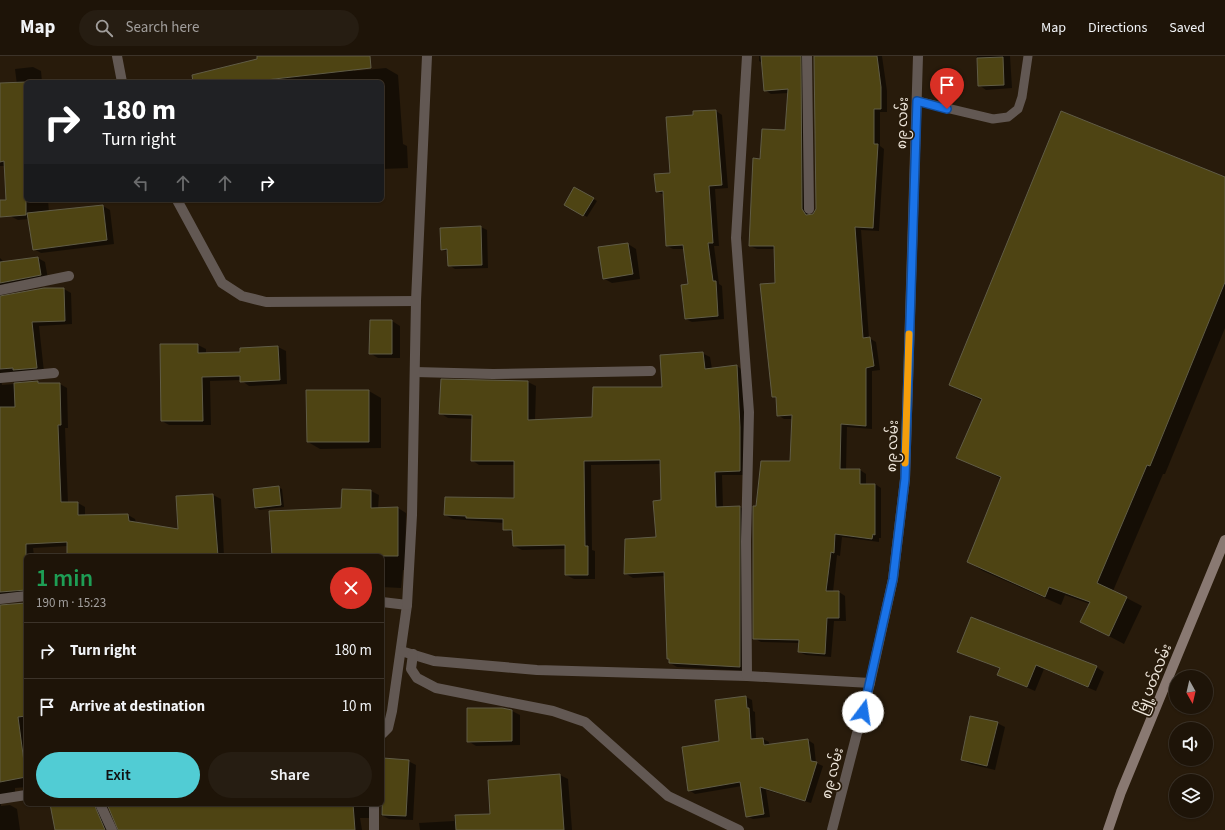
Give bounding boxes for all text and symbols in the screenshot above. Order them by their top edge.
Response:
search box [79,10,359,46]
text: Map [20,14,55,41]
icon: search [93,17,115,39]
text: Search here [125,17,199,38]
text: Map [1041,18,1066,38]
text: Directions [1088,18,1147,38]
text: Saved [1169,18,1205,38]
pin [930,68,964,109]
icon: arrive [936,74,958,96]
text: 180 m [102,90,176,130]
icon: right [36,96,88,148]
street label: ၈၉ လမ်း [891,97,915,149]
text: Turn right [102,127,176,152]
icon: left [130,172,152,194]
icon: ahead [172,172,194,194]
icon: ahead [214,172,236,194]
icon: right [256,172,278,194]
street label: ၈၉ လမ်း [881,420,905,472]
text: 1 min [36,561,93,596]
button: close [330,567,372,609]
text: 190 m · 15:23 [36,594,106,612]
icon: right [36,640,58,662]
text: Turn right [70,640,136,661]
text: 180 m [334,640,372,661]
street label: မြို့ပတ်လမ်း [1130,641,1178,718]
north arrow [1169,670,1213,714]
map controls [1169,670,1213,818]
position arrow [842,691,884,733]
icon: arrive [36,696,58,718]
text: Arrive at destination [70,696,205,717]
text: 10 m [342,696,372,717]
button: sound [1169,722,1213,766]
street label: ၈၉ လမ်း [816,745,850,801]
button: Exit [36,752,200,798]
button: Share [208,752,372,798]
button: layers [1169,774,1213,818]

